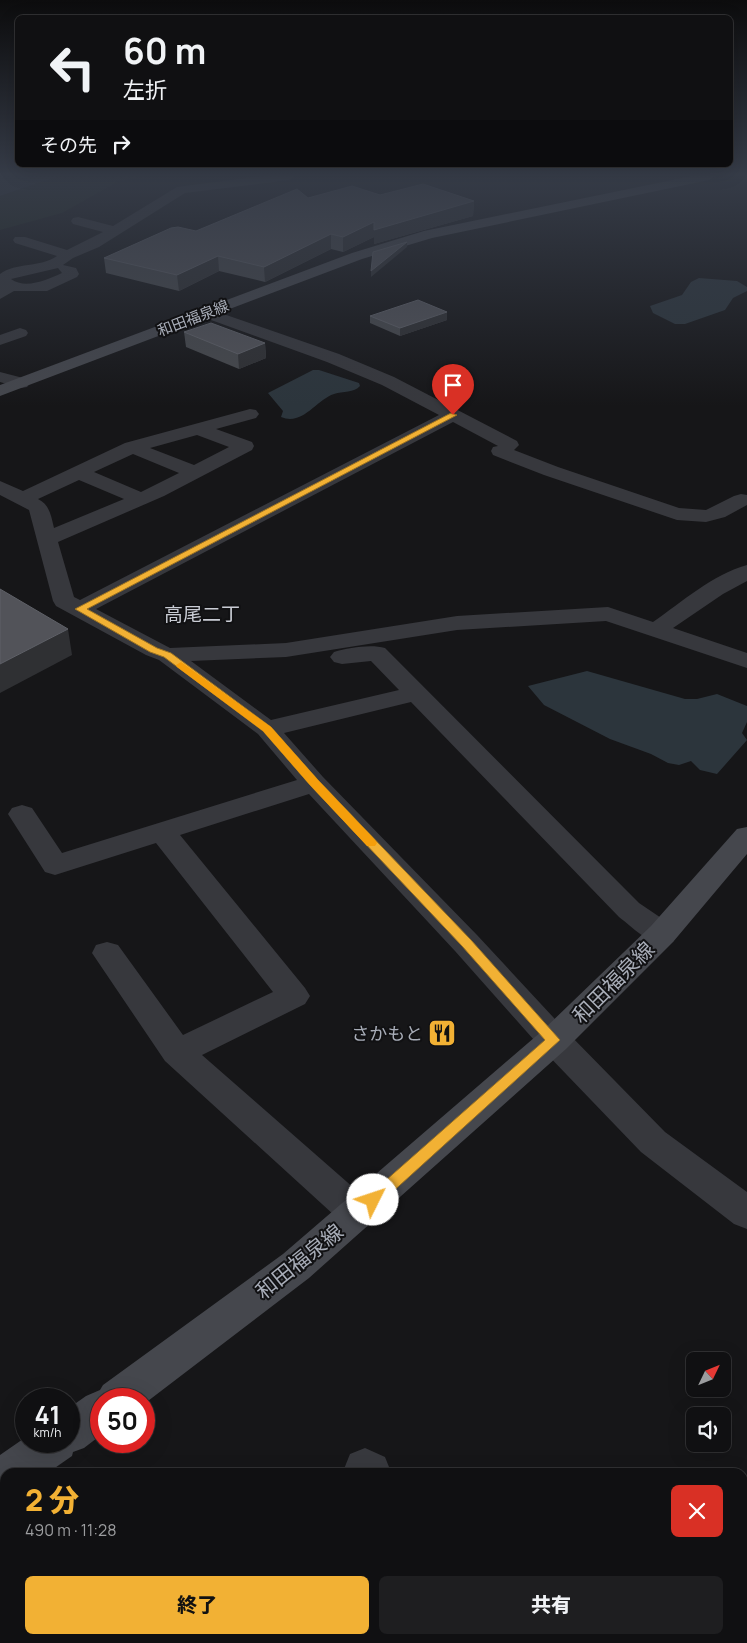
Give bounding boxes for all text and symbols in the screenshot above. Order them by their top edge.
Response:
text: 60 m [123,27,206,75]
icon: left [40,35,105,100]
text: 左折 [123,75,167,105]
icon: right [107,130,135,158]
text: その先 [40,132,97,158]
street label: 和田福泉線 [154,295,232,341]
pin [432,364,474,415]
icon: arrive [439,371,467,399]
district label: 高尾二丁 [164,601,240,627]
street label: 和田福泉線 [566,935,660,1029]
restaurant icon: さかもと [427,1018,457,1048]
place label: さかもと [351,1021,423,1045]
position arrow [346,1173,398,1225]
street label: 和田福泉線 [249,1217,349,1305]
north arrow [686,1352,731,1398]
map controls [686,1352,731,1452]
speed limit sign: 50 [90,1388,155,1453]
text: 41 [34,1397,61,1432]
button: sound [686,1407,731,1452]
text: km/h [34,1424,61,1441]
text: 2 分 [25,1479,79,1520]
button: close [671,1485,723,1537]
text: 490 m · 11:28 [25,1519,116,1541]
button: 終了 [25,1576,369,1634]
button: 共有 [379,1576,723,1634]

